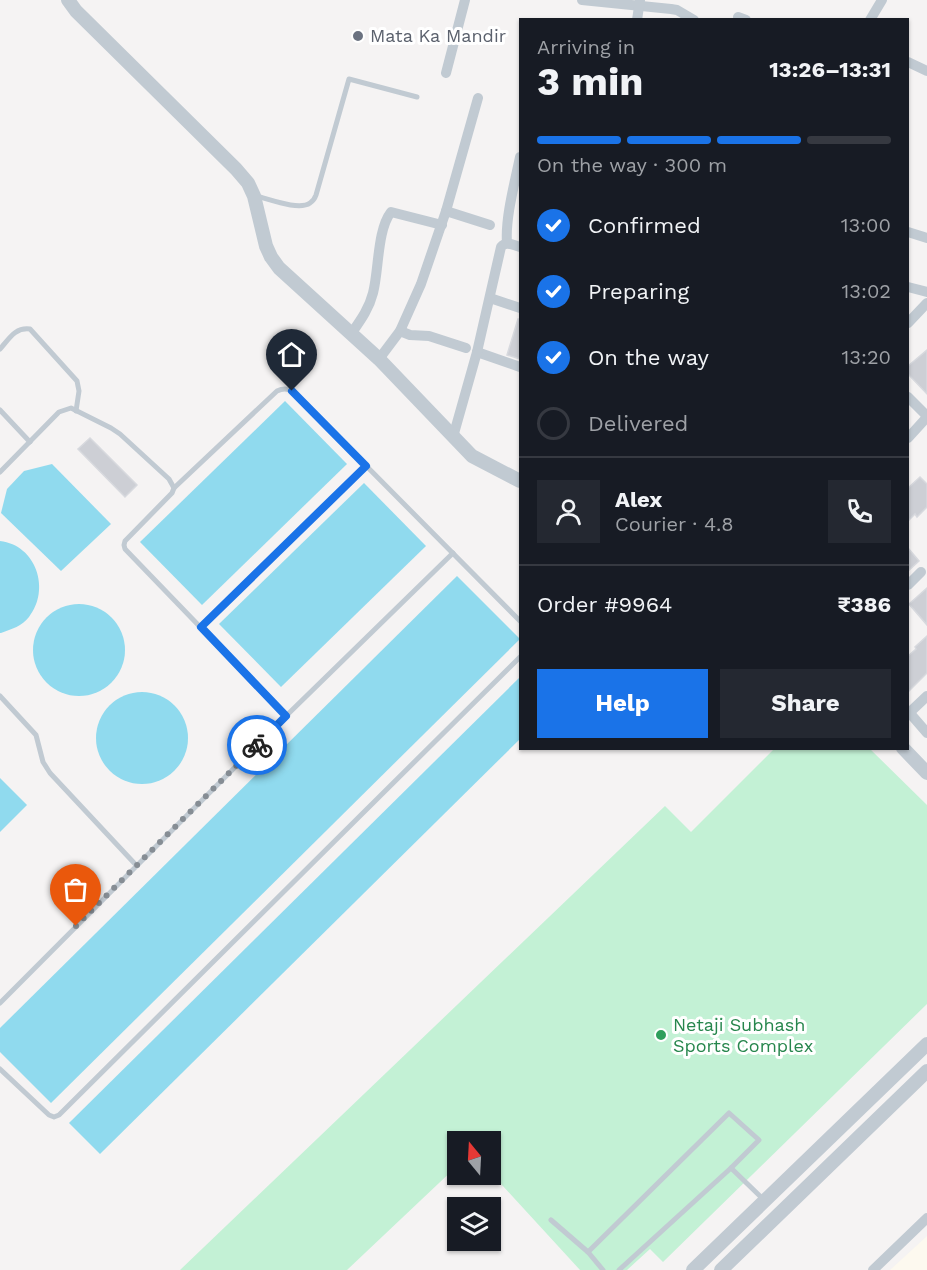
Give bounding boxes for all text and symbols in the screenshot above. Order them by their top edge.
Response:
place label: Mata Ka Mandir [370,25,506,46]
marker: Mata Ka Mandir [351,29,365,43]
text: Arriving in [537,35,635,59]
text: 13:26–13:31 [769,57,891,82]
text: 3 min [537,59,644,104]
text: On the way · 300 m [537,153,727,177]
icon: check [537,209,570,242]
text: Confirmed [588,213,701,238]
text: 13:00 [841,213,891,237]
icon: check [537,275,570,308]
text: Preparing [588,279,689,304]
text: 13:02 [842,279,891,303]
pin [266,329,317,391]
icon: home [275,338,308,371]
icon: check [537,341,570,374]
text: On the way [588,345,709,370]
text: 13:20 [842,345,891,369]
text: Delivered [588,411,688,436]
button: person [537,480,600,543]
button: phone [828,480,891,543]
text: Alex [615,487,662,512]
text: Courier · 4.8 [615,512,734,536]
text: Order #9964 [537,592,672,617]
text: ₹386 [837,592,891,617]
button: Help [537,669,708,738]
button: Share [720,669,891,738]
courier [227,715,287,775]
icon: bike [241,729,274,762]
pin [50,864,101,926]
icon: bag [59,873,92,906]
place label: Netaji Subhash Sports Complex [673,1014,813,1056]
marker: Netaji Subhash Sports Complex [654,1028,668,1042]
north arrow [447,1131,501,1185]
map controls [447,1131,501,1251]
button: layers [447,1197,501,1251]

